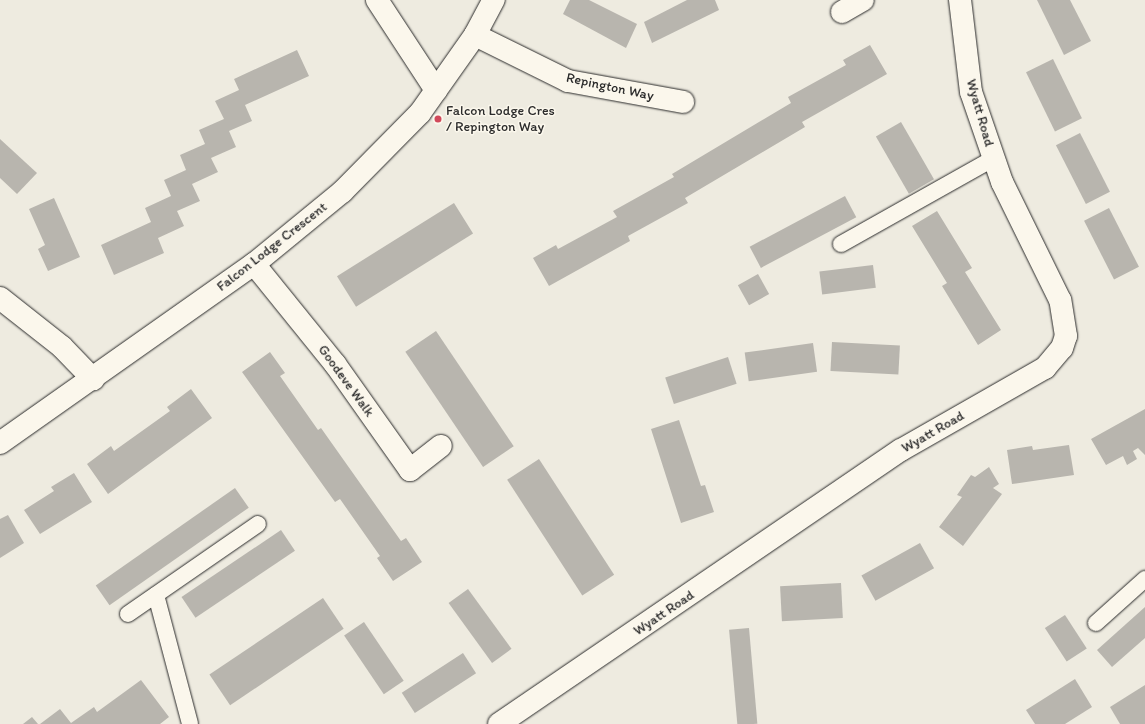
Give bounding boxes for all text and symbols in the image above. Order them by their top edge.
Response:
street label: Repington Way [565,70,655,104]
street label: Wyatt Road [962,78,998,148]
place label: Falcon Lodge Cres / Repington Way [446,103,555,136]
marker: Falcon Lodge Cres / Repington Way [433,114,443,124]
street label: Falcon Lodge Crescent [214,199,330,295]
street label: Goodeve Walk [314,342,378,420]
street label: Wyatt Road [899,407,967,457]
street label: Wyatt Road [631,587,697,639]

